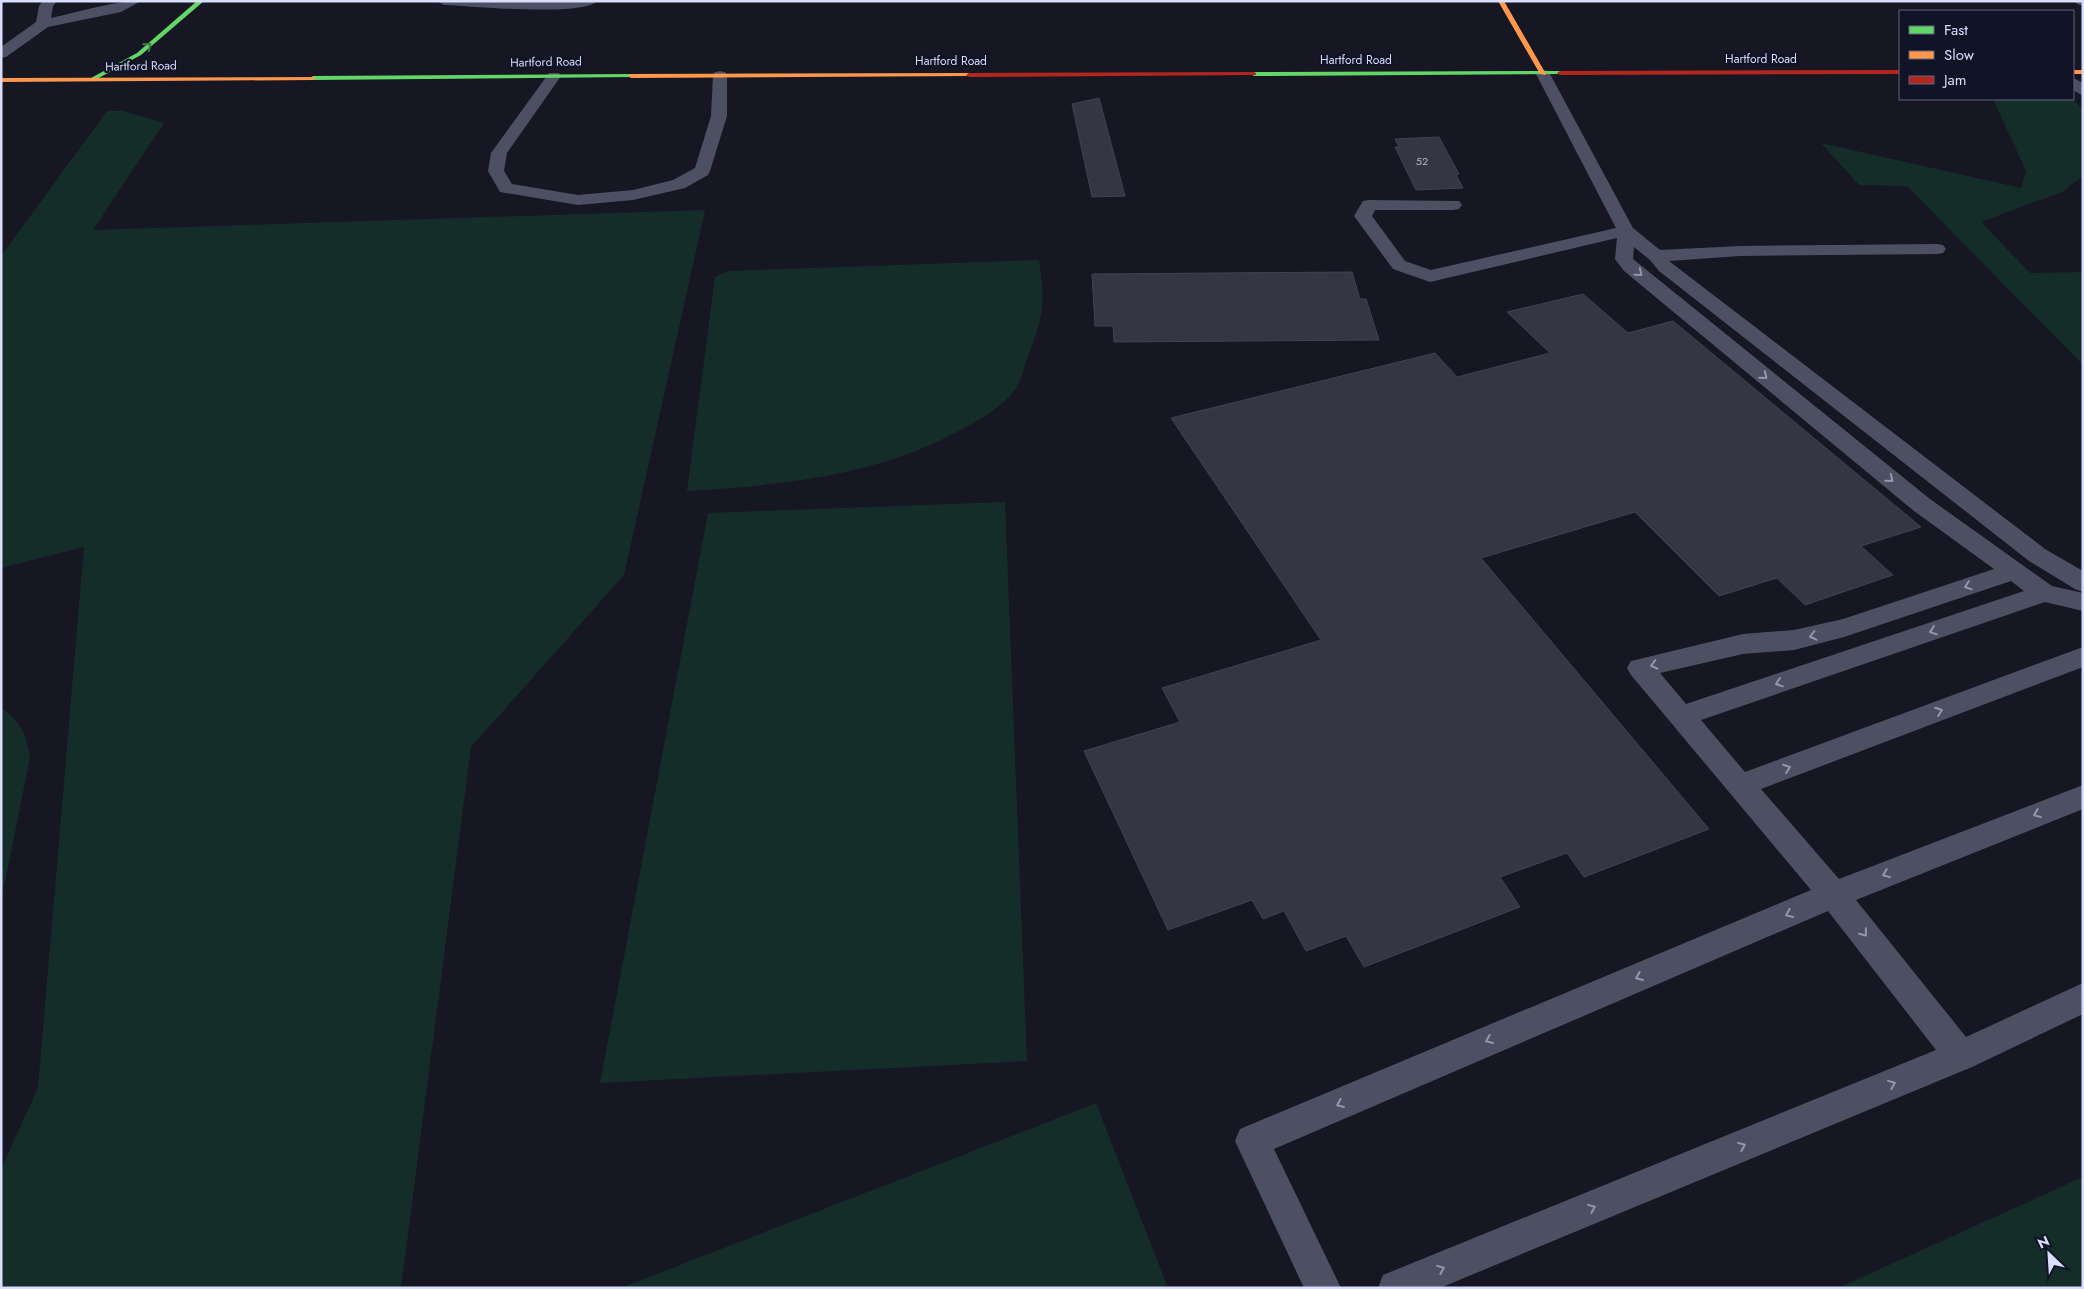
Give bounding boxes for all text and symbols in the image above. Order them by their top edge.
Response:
legend [1899,10,2074,100]
text: Fast [1944,19,1968,41]
one-way arrow [142,43,151,51]
text: Slow [1944,44,1975,66]
street label: Hartford Road [1725,50,1797,68]
street label: Hartford Road [1320,51,1392,69]
street label: Hartford Road [510,52,582,72]
street label: Hartford Road [915,52,987,70]
street label: Hartford Road [105,56,177,76]
text: Jam [1942,69,1967,91]
house number: 52 [1416,153,1428,169]
one-way arrow [1633,268,1642,277]
one-way arrow [1759,370,1768,379]
one-way arrow [1884,473,1893,481]
one-way arrow [1964,580,1973,590]
one-way arrow [1929,625,1938,635]
one-way arrow [1810,630,1818,640]
one-way arrow [1650,659,1659,670]
one-way arrow [1775,677,1784,687]
one-way arrow [1934,707,1943,717]
one-way arrow [1782,764,1791,774]
one-way arrow [2034,809,2042,819]
one-way arrow [1882,868,1891,879]
one-way arrow [1785,907,1794,918]
one-way arrow [1858,928,1867,937]
one-way arrow [1635,971,1644,981]
one-way arrow [1486,1035,1494,1045]
one-way arrow [1888,1080,1896,1090]
one-way arrow [1336,1097,1345,1108]
one-way arrow [1737,1141,1746,1152]
one-way arrow [1587,1203,1596,1214]
north arrow [2024,1229,2074,1279]
text: N [2034,1231,2053,1254]
one-way arrow [1437,1265,1445,1275]

